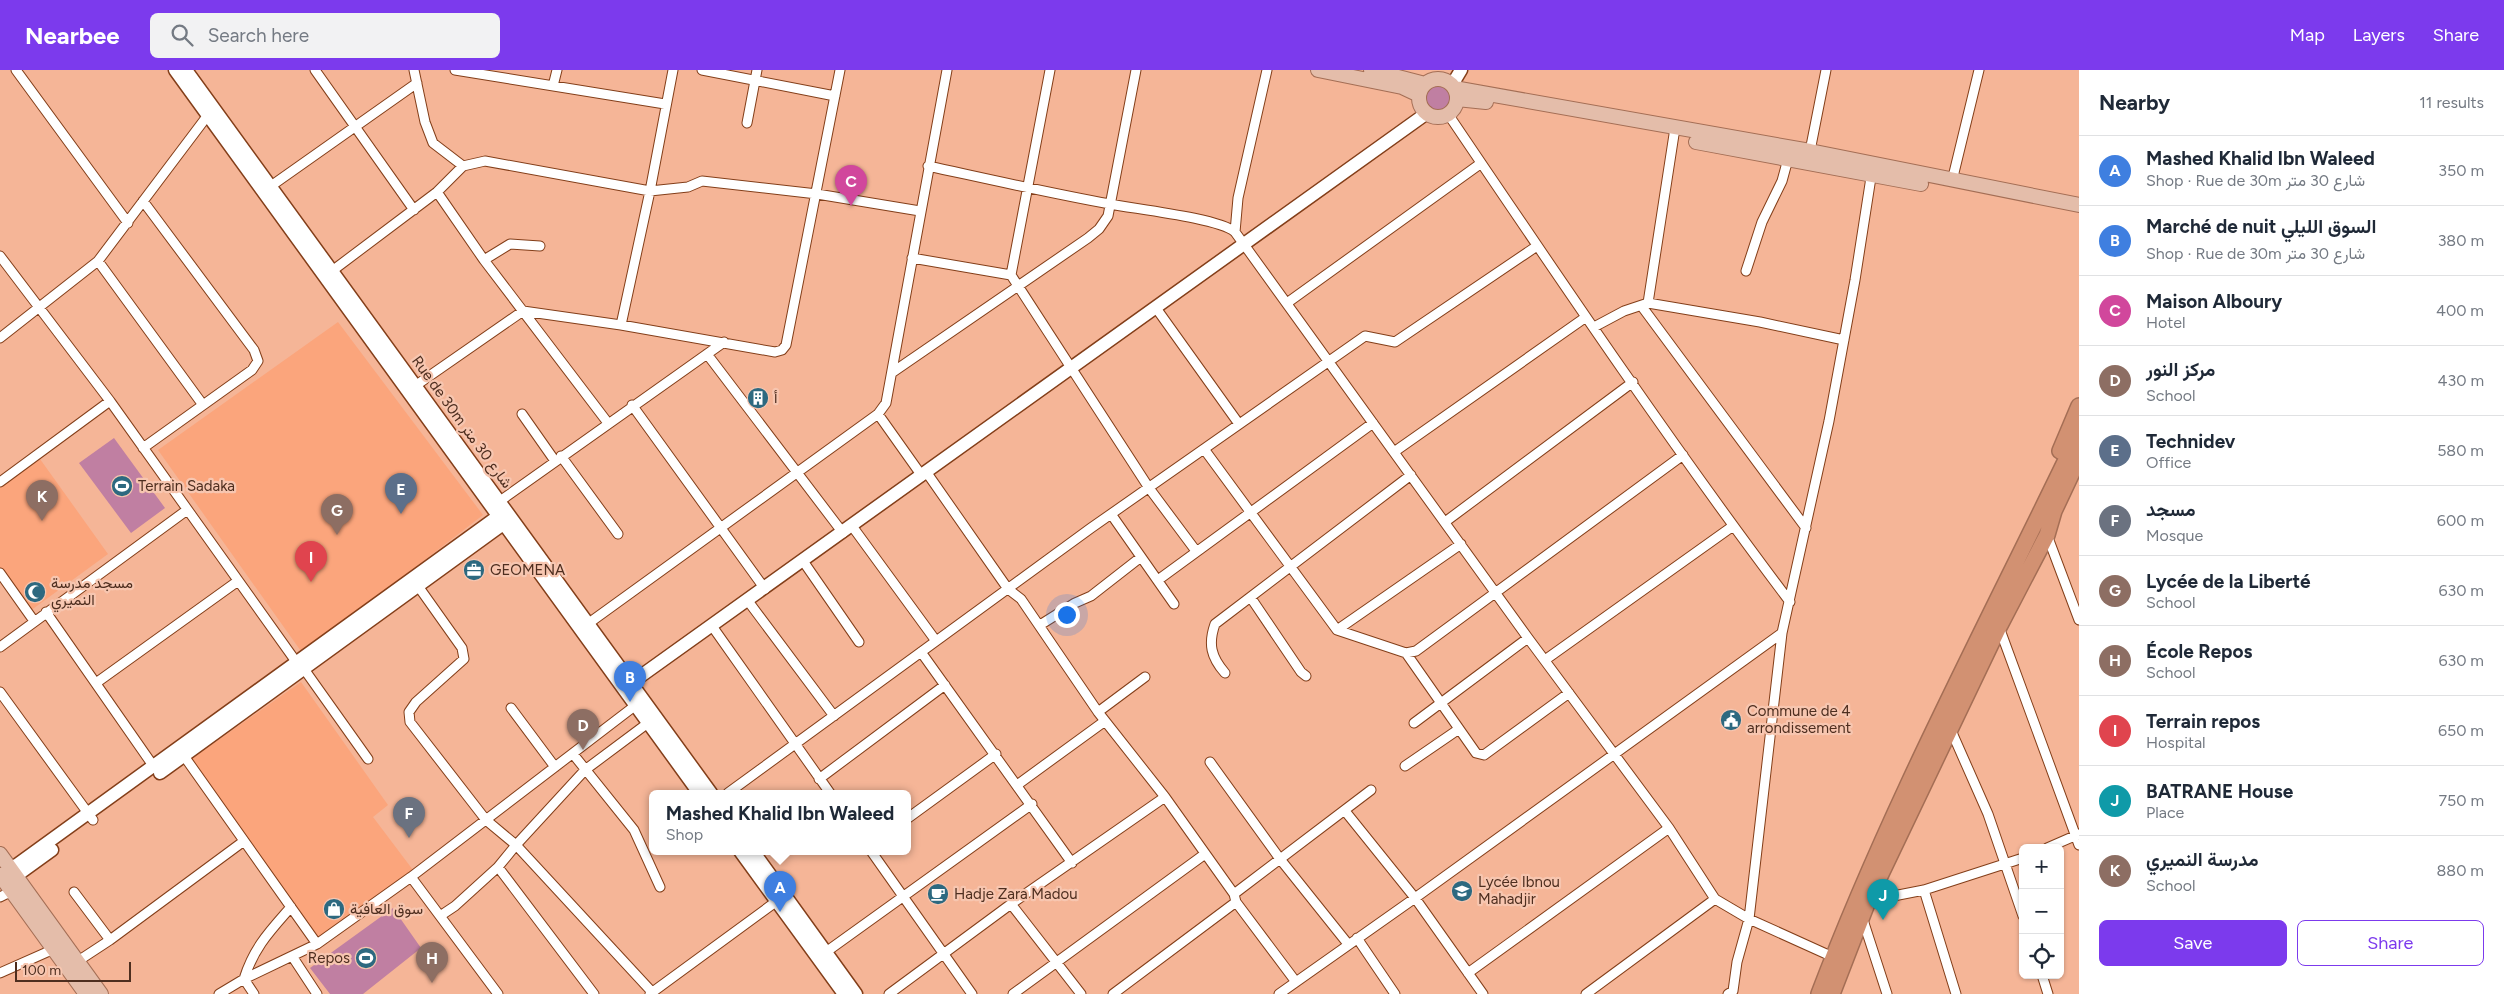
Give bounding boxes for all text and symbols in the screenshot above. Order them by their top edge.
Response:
search box [150,13,500,58]
text: Nearbee [25,21,120,50]
icon: search [168,21,196,49]
text: Search here [208,24,309,47]
text: Map [2290,24,2325,46]
text: Layers [2353,24,2405,46]
text: Share [2433,24,2479,46]
text: Nearby [2099,90,2170,115]
text: 11 results [2419,93,2484,112]
text: Mashed Khalid Ibn Waleed [2146,147,2375,170]
text: A [2109,161,2121,180]
text: 350 m [2438,161,2484,180]
pin: C [835,165,867,206]
text: Shop · Rue de 30m شارع 30 متر [2146,171,2365,190]
text: Marché de nuit السوق الليلي [2146,215,2376,238]
text: B [2110,231,2120,250]
text: 380 m [2438,231,2484,250]
text: Shop · Rue de 30m شارع 30 متر [2146,244,2365,263]
text: Maison Alboury [2146,290,2282,313]
text: C [2109,301,2121,320]
text: 400 m [2436,301,2484,320]
text: Hotel [2146,313,2186,332]
street label: Rue de 30m شارع 30 متر [406,352,516,493]
text: مركز النور [2146,358,2215,381]
text: D [2109,371,2121,390]
text: 430 m [2438,371,2484,390]
building icon: أ [746,386,770,410]
text: School [2146,386,2196,405]
place label: أ [774,389,778,407]
text: Technidev [2146,430,2235,453]
text: E [2110,441,2120,460]
text: 580 m [2437,441,2484,460]
text: Office [2146,453,2191,472]
pin: E [385,473,417,514]
sports icon: Terrain Sadaka [110,474,134,498]
place label: Terrain Sadaka [138,477,235,495]
pin: K [26,480,58,521]
pin: G [321,494,353,535]
text: مسجد [2146,498,2196,521]
text: F [2111,511,2119,530]
text: 600 m [2437,511,2484,530]
text: Mosque [2146,526,2203,545]
pin: I [295,541,327,582]
office icon: GEOMENA [462,558,486,582]
place label: GEOMENA [490,561,565,579]
text: Lycée de la Liberté [2146,570,2310,593]
place label: مسجد مدرسة النميري [51,574,133,613]
mosque icon: مسجد مدرسة النميري [23,580,47,604]
text: G [2109,581,2121,600]
text: 630 m [2438,581,2484,600]
text: School [2146,593,2196,612]
your location [1054,602,1080,628]
text: École Repos [2146,640,2252,663]
text: H [2109,651,2121,670]
text: 630 m [2438,651,2484,670]
pin: B [614,661,646,702]
text: School [2146,663,2196,682]
place label: Commune de 4 arrondissement [1747,702,1852,737]
public building icon: Commune de 4 arrondissement [1719,708,1743,732]
pin: D [567,709,599,750]
text: Terrain repos [2146,710,2260,733]
text: I [2113,721,2117,740]
text: 650 m [2438,721,2484,740]
text: Hospital [2146,733,2206,752]
text: BATRANE House [2146,780,2293,803]
popup [649,790,911,855]
text: J [2111,791,2119,810]
text: 750 m [2438,791,2484,810]
pin: F [393,797,425,838]
text: Mashed Khalid Ibn Waleed [666,802,894,825]
text: Place [2146,803,2184,822]
text: Shop [666,825,703,844]
map controls [2019,844,2064,979]
button: + [2019,844,2064,889]
text: مدرسة النميري [2146,848,2259,871]
text: K [2110,861,2120,880]
text: 880 m [2437,861,2484,880]
pin: A [764,871,796,912]
place label: Lycée Ibnou Mahadjir [1478,873,1560,908]
text: School [2146,876,2196,895]
school or university icon: Lycée Ibnou Mahadjir [1450,879,1474,903]
pin: J [1867,879,1899,920]
cafe icon: Hadje Zara Madou [926,882,950,906]
place label: Hadje Zara Madou [954,885,1078,903]
button: − [2019,889,2064,934]
shop icon: سوق العافية [322,897,346,921]
place label: سوق العافية [350,900,423,918]
button: Save [2099,920,2287,966]
button: Share [2297,920,2484,966]
button: locate [2019,934,2064,979]
pin: H [416,942,448,983]
sports icon: Repos [354,946,378,970]
place label: Repos [308,949,350,967]
scale bar [15,959,131,982]
text: 100 m [22,962,61,979]

